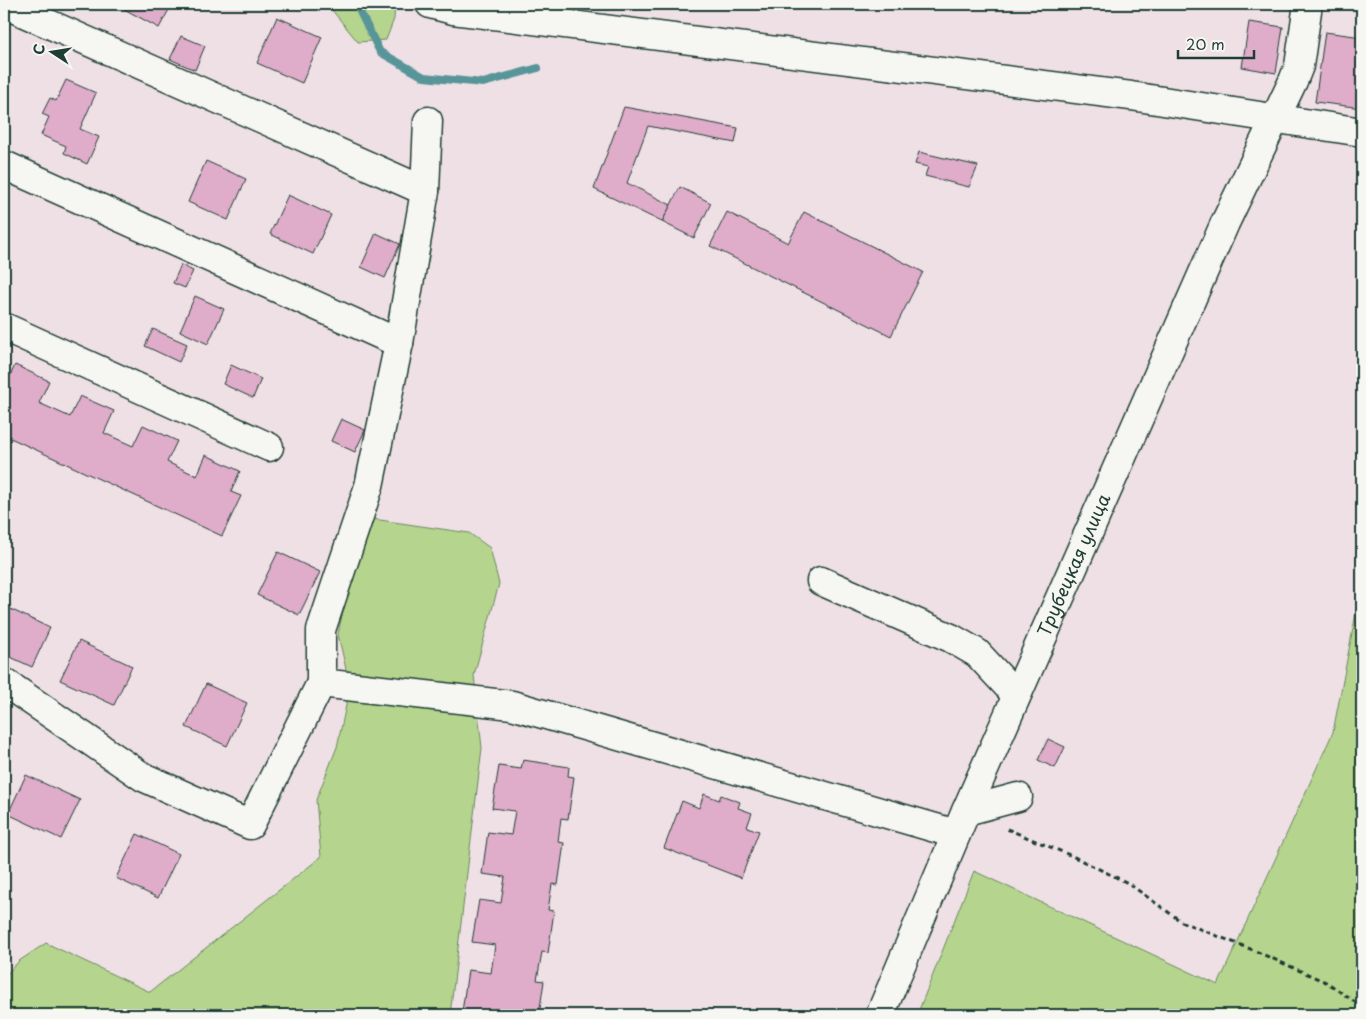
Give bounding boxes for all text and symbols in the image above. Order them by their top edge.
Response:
north arrow [28,28,78,78]
scale bar [1178,28,1255,60]
text: 20 m [1186,32,1225,55]
text: С [27,42,50,57]
street label: Трубецкая улица [1030,488,1117,640]

